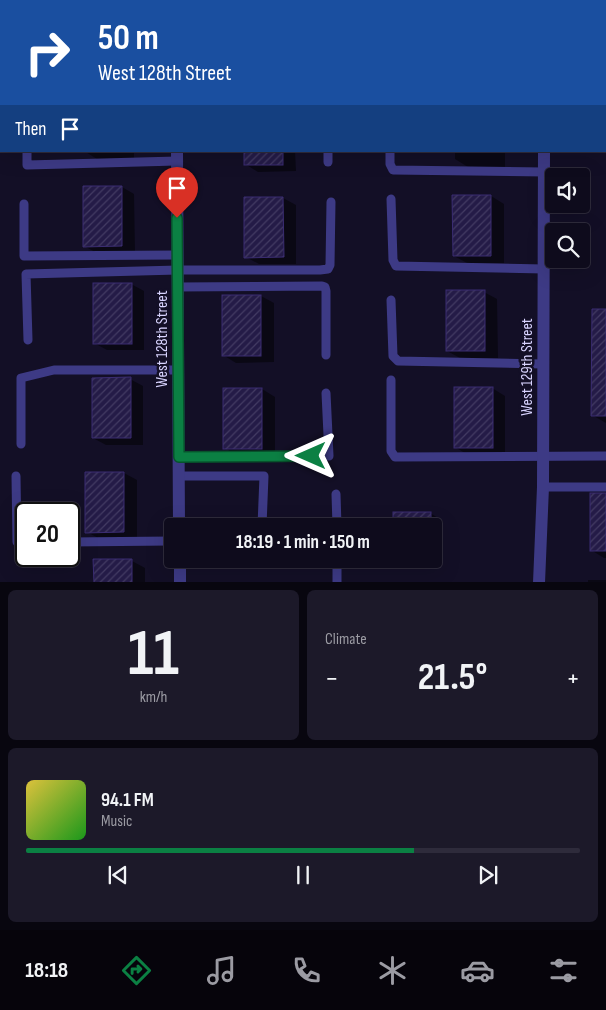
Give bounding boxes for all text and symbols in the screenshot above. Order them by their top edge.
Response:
text: 50 m [98,17,159,60]
icon: right [15,20,80,85]
text: West 128th Street [98,60,232,87]
icon: arrive [56,115,84,143]
text: Then [15,118,46,141]
pin [156,167,198,218]
map controls [545,168,590,268]
button: sound [545,168,590,213]
icon: arrive [163,174,191,202]
button: search [545,223,590,268]
street label: West 128th Street [153,290,172,388]
street label: West 129th Street [518,318,537,416]
position arrow [284,429,336,481]
speed limit sign: 20 [15,502,80,567]
text: 18:19 · 1 min · 150 m [236,531,370,554]
text: 11 [128,616,179,694]
text: Climate [325,630,367,649]
text: 21.5° [418,655,487,700]
text: − [325,662,339,695]
text: + [566,662,580,695]
text: km/h [140,688,167,707]
text: 94.1 FM [101,789,154,812]
text: Music [101,812,132,831]
icon: previous [104,861,132,889]
icon: pause [289,861,317,889]
icon: next [474,861,502,889]
icon: directions [119,953,154,988]
icon: music [204,953,239,988]
icon: phone [289,953,324,988]
icon: climate [375,953,410,988]
icon: car [460,953,495,988]
icon: filters [546,953,581,988]
text: 18:18 [25,957,68,984]

